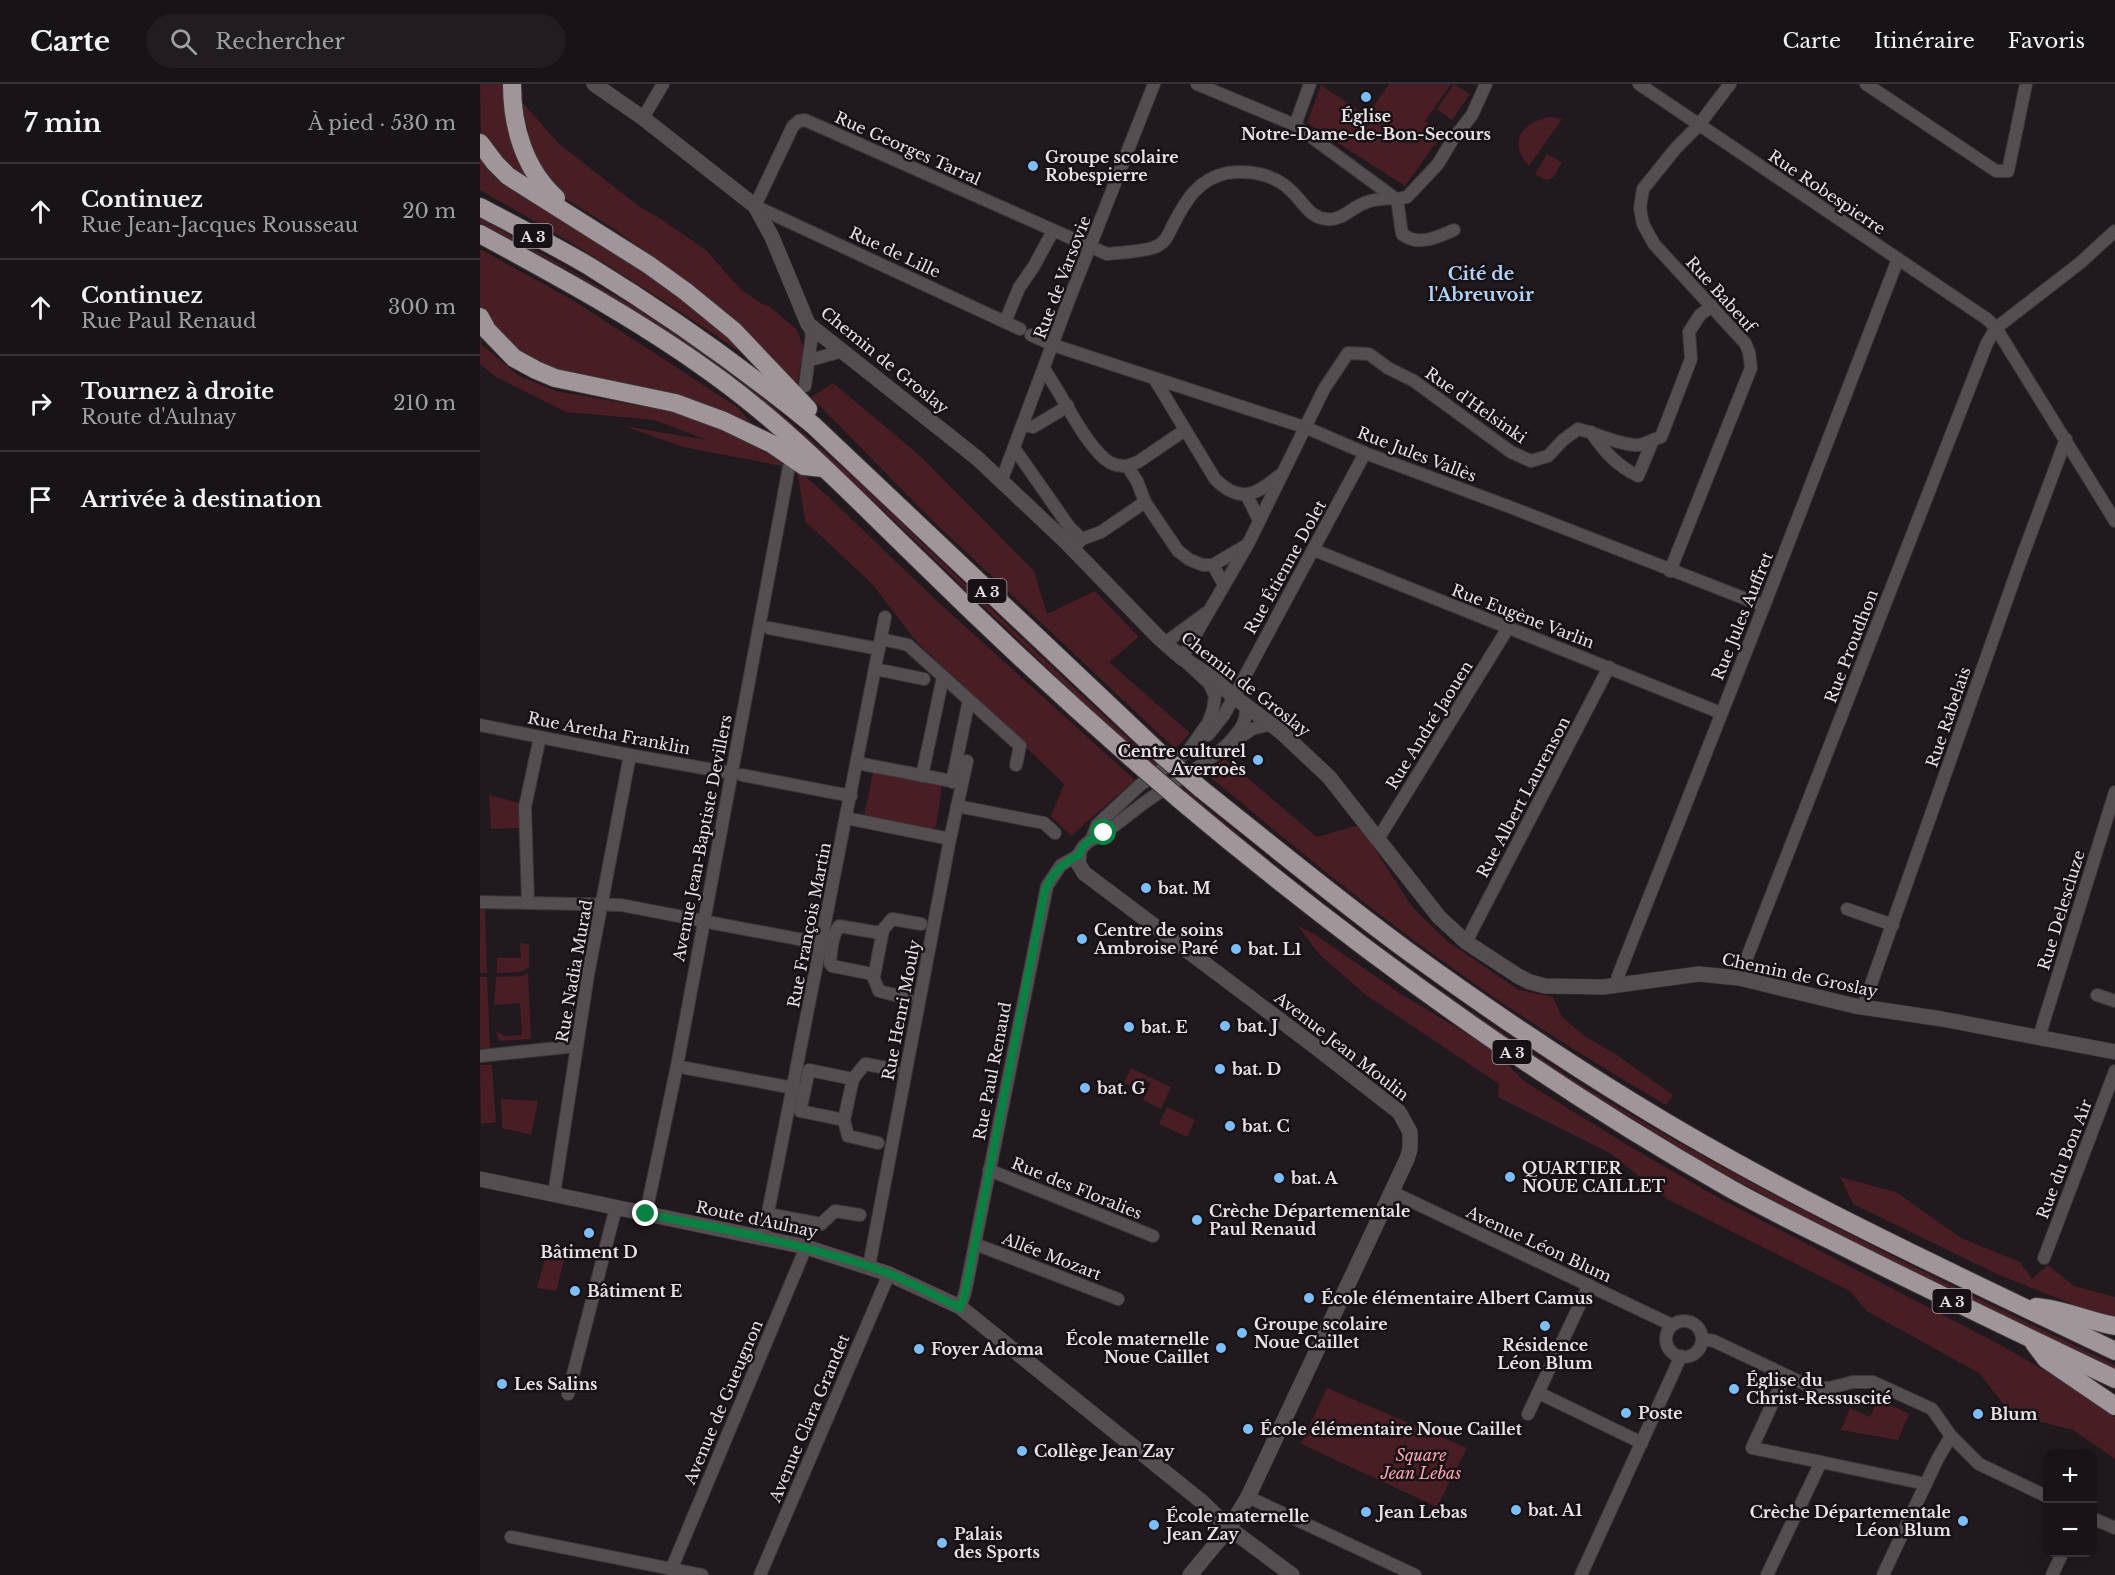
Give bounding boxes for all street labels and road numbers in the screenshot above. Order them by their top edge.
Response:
street label: Rue Georges Tarral [832,107,984,189]
street label: Rue Robespierre [1765,146,1889,238]
street label: Rue de Varsovie [1029,213,1095,341]
street label: Rue de Lille [846,222,944,282]
road number: A 3 [514,224,552,248]
street label: Rue Babeuf [1682,252,1762,338]
street label: Chemin de Groslay [817,302,954,418]
street label: Rue d'Helsinki [1421,363,1531,448]
street label: Rue Jules Vallès [1355,422,1479,486]
street label: Rue Étienne Dolet [1240,496,1330,638]
street label: Rue Jules Auffret [1707,549,1777,683]
road number: A 3 [968,579,1006,603]
street label: Rue Eugène Varlin [1449,580,1597,652]
street label: Rue Proudhon [1820,586,1882,706]
street label: Chemin de Groslay [1177,627,1315,741]
street label: Rue André Jaouen [1381,657,1477,793]
street label: Rue Rabelais [1921,664,1975,770]
street label: Rue Aretha Franklin [526,707,692,759]
street label: Avenue Jean-Baptiste Devillers [668,713,736,964]
street label: Rue Albert Laurenson [1472,713,1574,881]
street label: Rue François Martin [783,841,835,1009]
street label: Rue Delescluze [2033,847,2089,973]
street label: Rue Nadia Murad [552,898,596,1044]
street label: Rue Henri Mouly [878,937,925,1082]
street label: Chemin de Groslay [1720,949,1881,1001]
street label: Avenue Jean Moulin [1270,987,1413,1105]
street label: Rue Paul Renaud [969,1000,1015,1142]
road number: A 3 [1492,1040,1532,1064]
street label: Rue du Bon Air [2032,1096,2096,1222]
street label: Rue des Floralies [1009,1153,1145,1223]
street label: Route d'Aulnay [694,1196,821,1242]
street label: Avenue Léon Blum [1462,1201,1615,1286]
street label: Allée Mozart [999,1228,1104,1284]
road number: A 3 [1932,1289,1972,1313]
street label: Avenue de Gueugnon [679,1317,767,1488]
street label: Avenue Clara Grandet [764,1331,854,1506]

